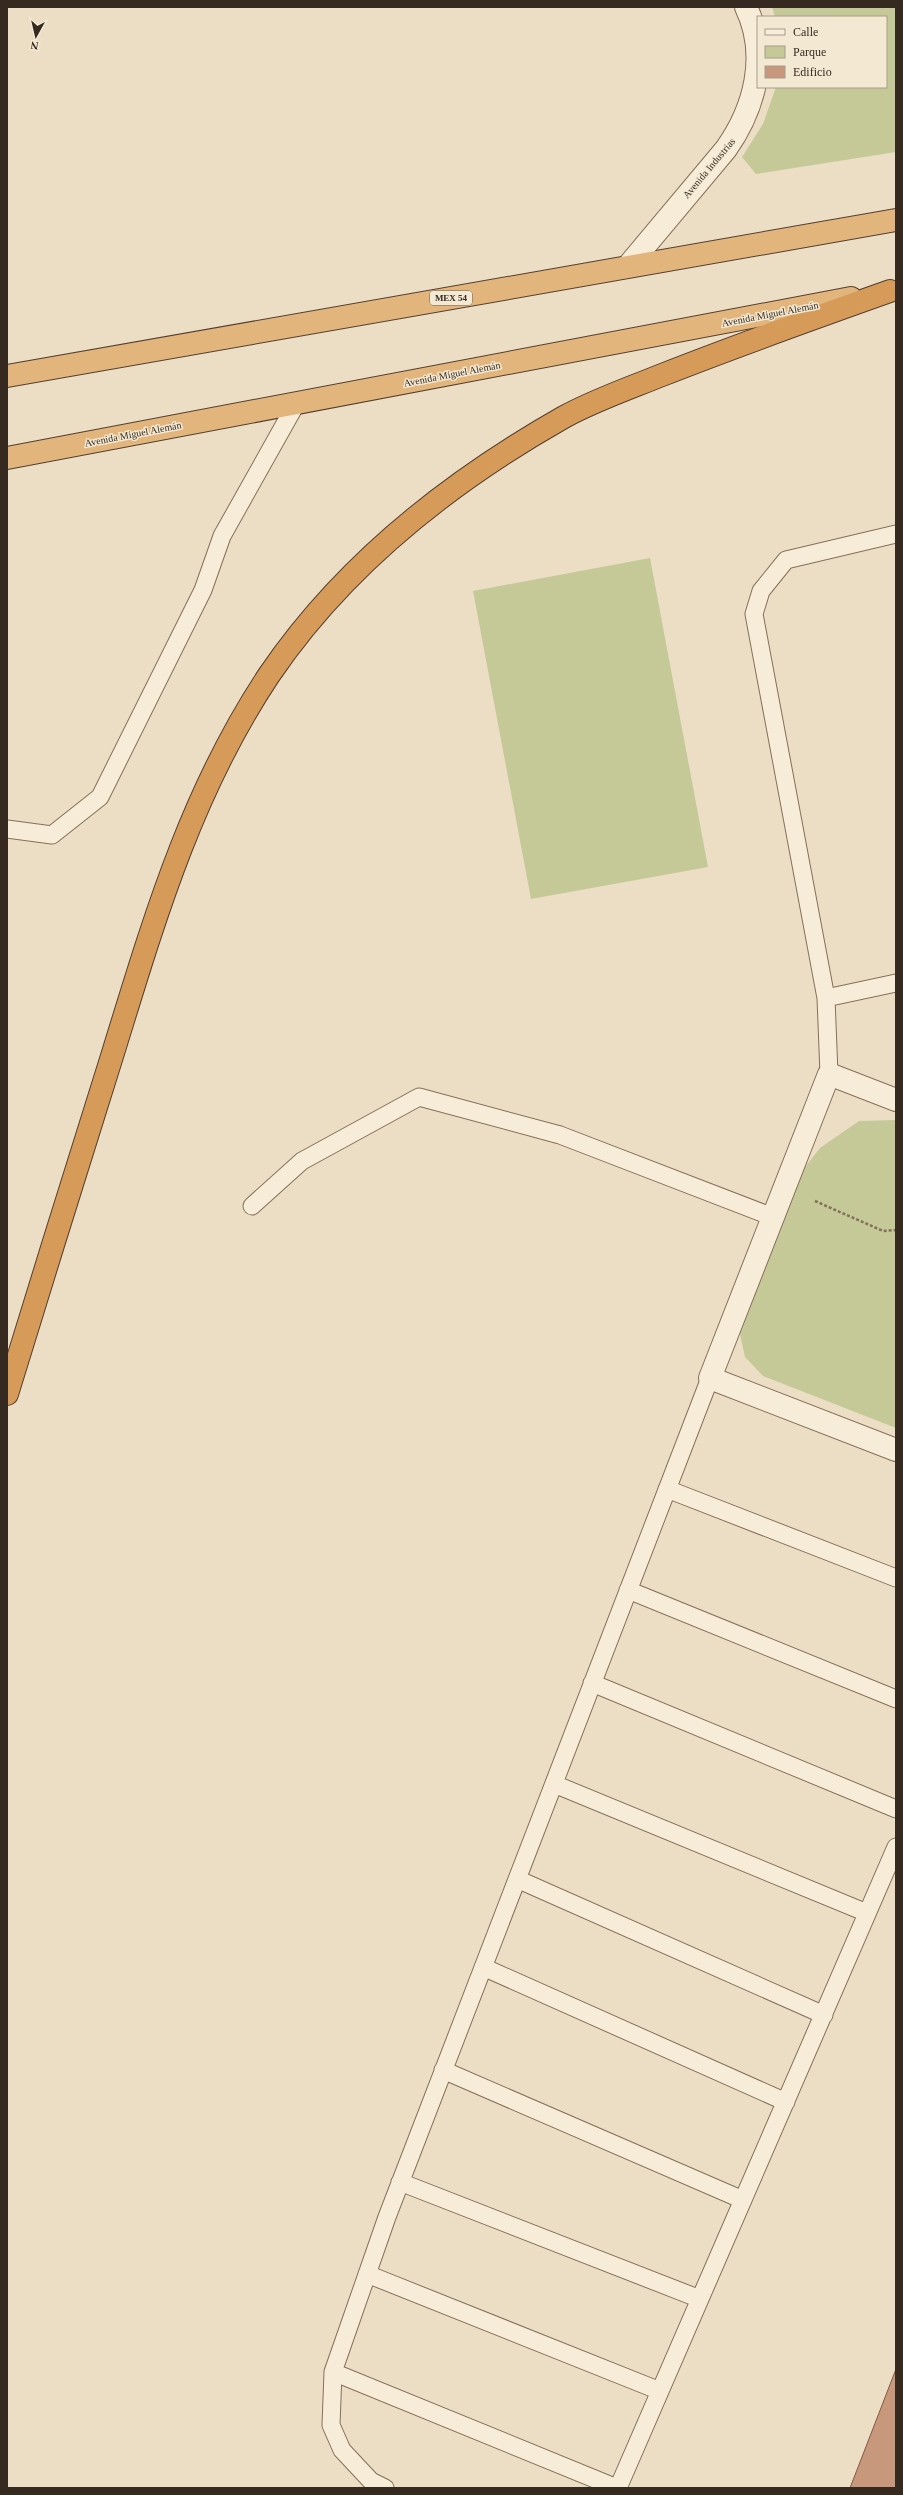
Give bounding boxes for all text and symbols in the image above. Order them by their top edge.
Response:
north arrow [16,16,56,56]
legend [757,16,887,88]
text: Calle [793,25,818,39]
text: N [30,39,39,52]
text: Parque [793,45,826,59]
text: Edificio [793,65,832,79]
street label: Avenida Industrias [681,136,737,200]
road number: MEX 54 [430,291,472,305]
street label: Avenida Miguel Alemán [721,299,819,329]
street label: Avenida Miguel Alemán [403,359,501,389]
street label: Avenida Miguel Alemán [84,419,182,449]

